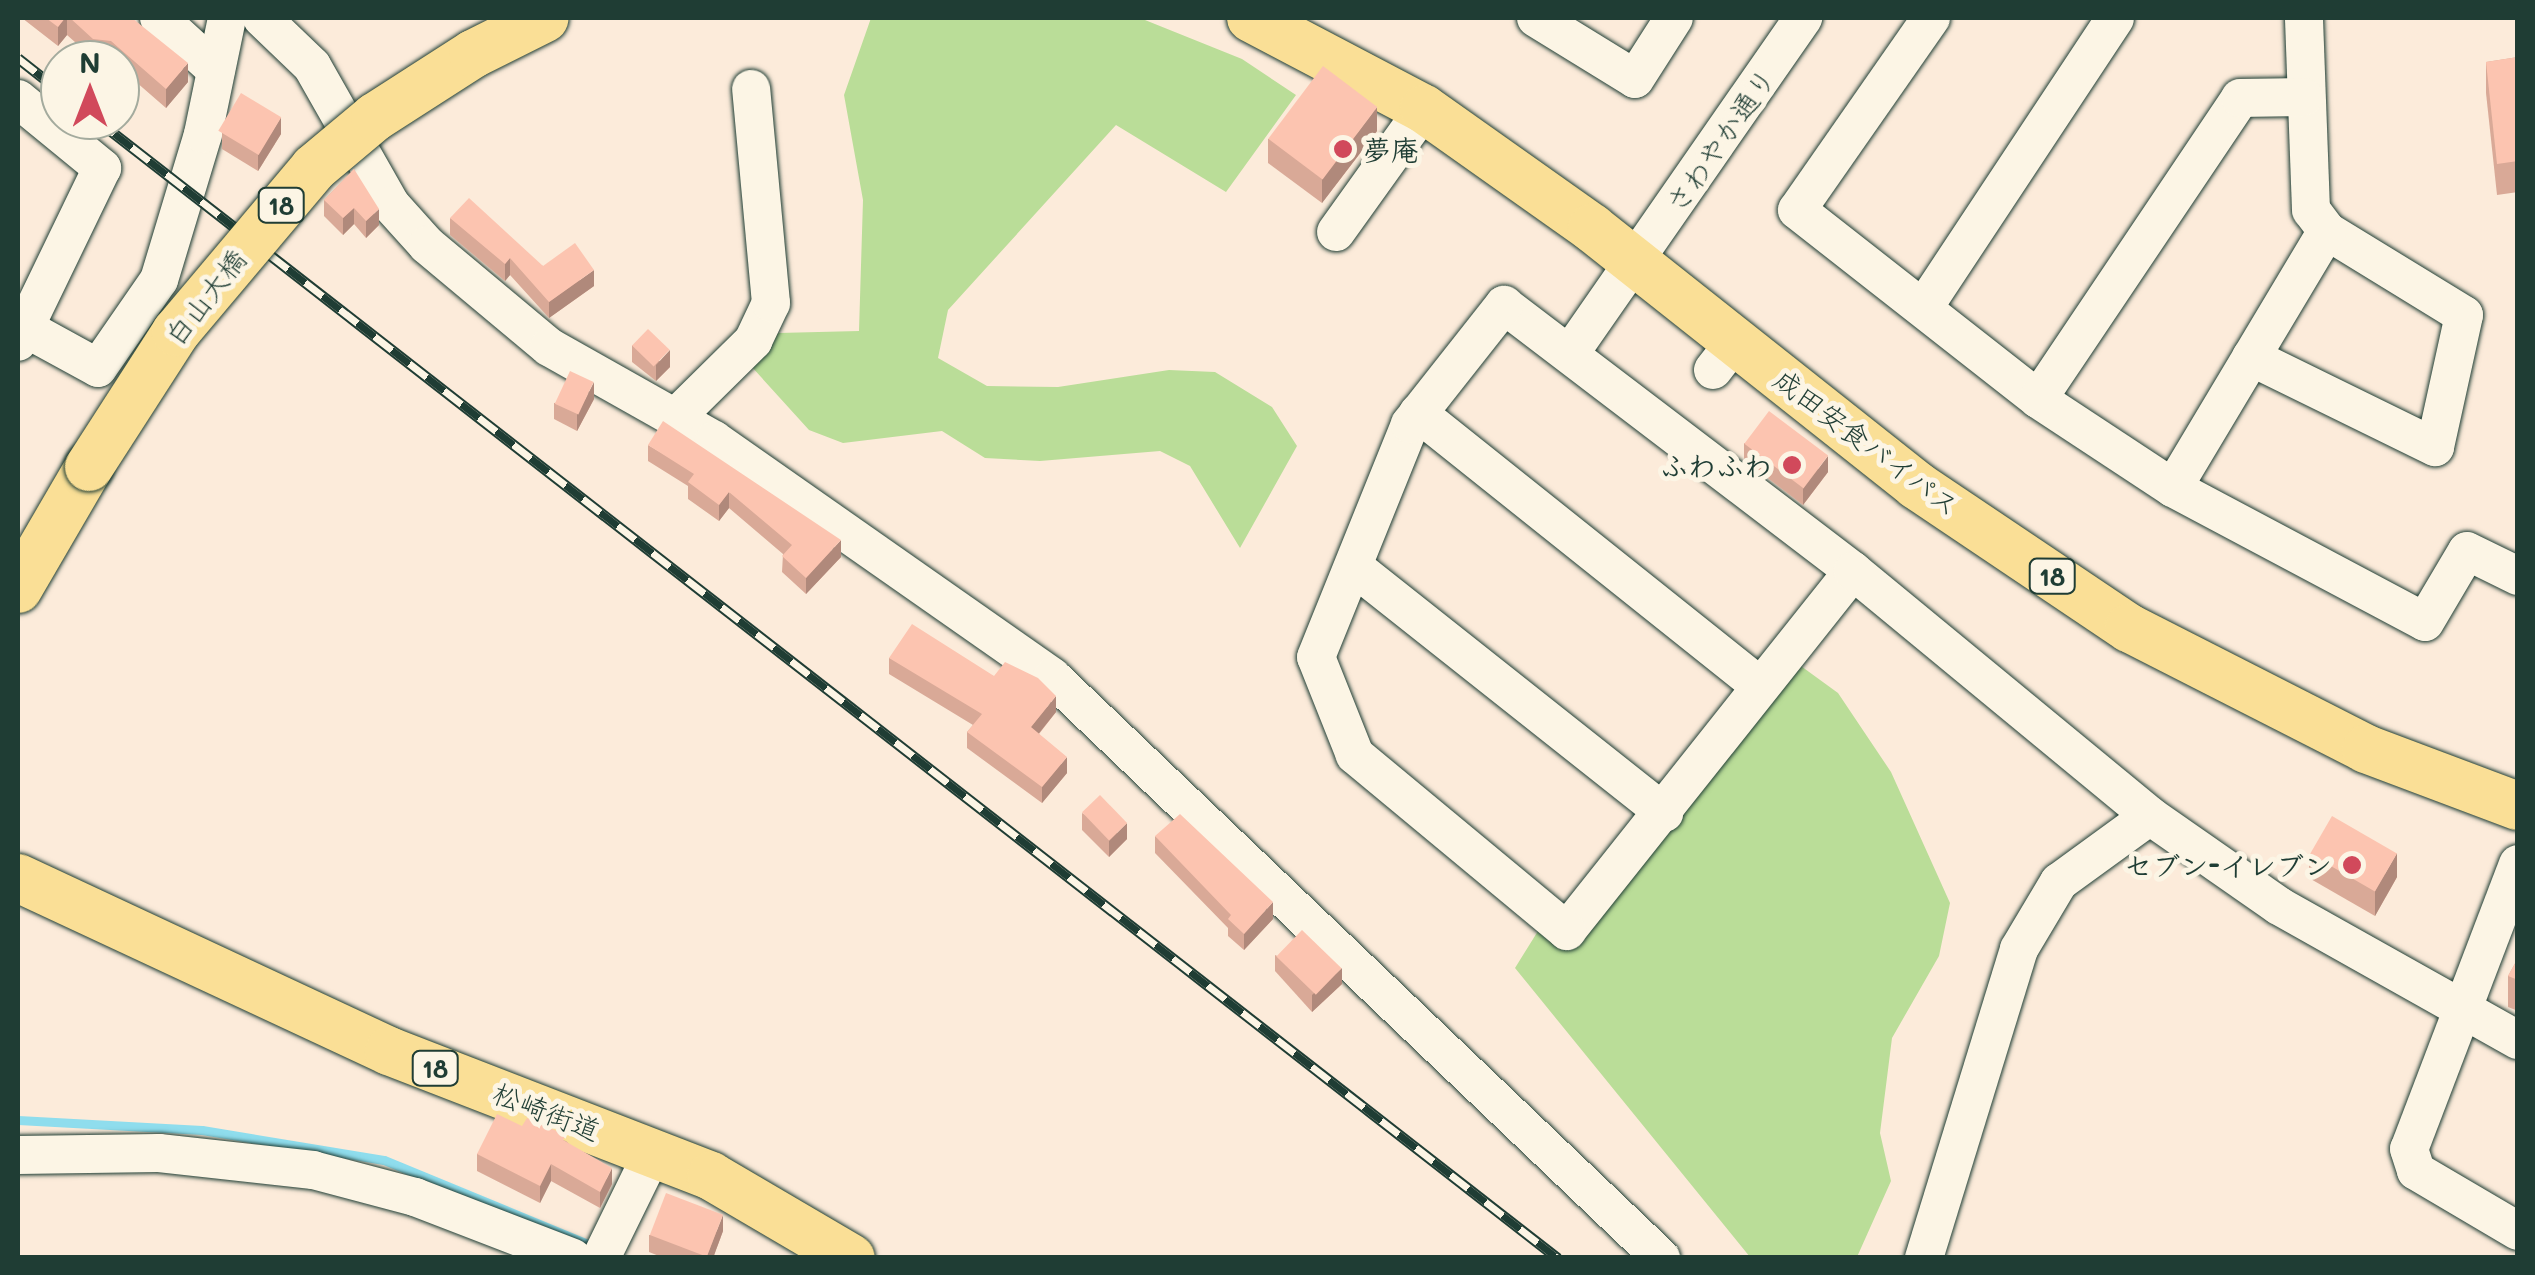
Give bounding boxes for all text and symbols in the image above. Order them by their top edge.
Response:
north arrow [40,40,140,140]
text: N [79,44,101,80]
street label: さわやか通り [1658,62,1782,218]
place label: 夢庵 [1363,132,1419,166]
marker: 夢庵 [1332,138,1354,160]
road number: 18 [256,185,306,225]
street label: 白山大橋 [157,243,253,351]
street label: 成田安食バイパス [1767,361,1967,523]
place label: ふわふわ [1660,448,1772,482]
marker: ふわふわ [1781,454,1803,476]
road number: 18 [2027,556,2077,596]
place label: セブン-イレブン [2124,848,2332,882]
marker: セブン-イレブン [2341,854,2363,876]
road number: 18 [410,1048,460,1088]
street label: 松崎街道 [489,1075,605,1147]

